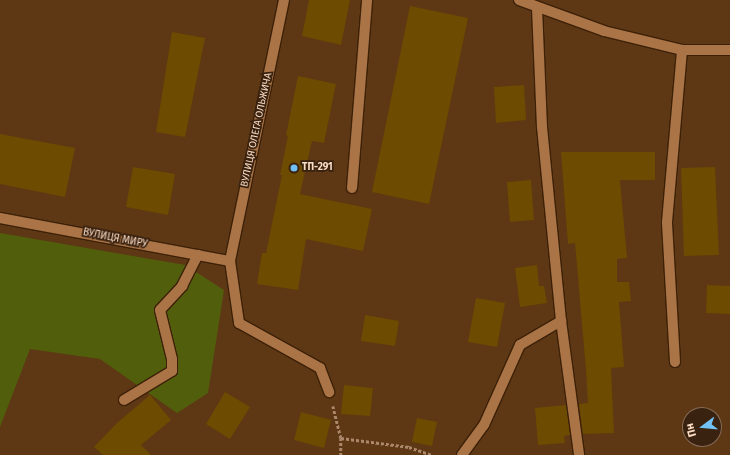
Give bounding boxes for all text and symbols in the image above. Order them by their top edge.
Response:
street label: ВУЛИЦЯ ОЛЕГА ОЛЬЖИЧА [239,72,275,188]
place label: ТП-291 [302,162,333,174]
marker: ТП-291 [289,163,299,173]
street label: ВУЛИЦЯ МИРУ [82,227,148,251]
north arrow [682,407,722,447]
text: Пн [683,422,699,439]

